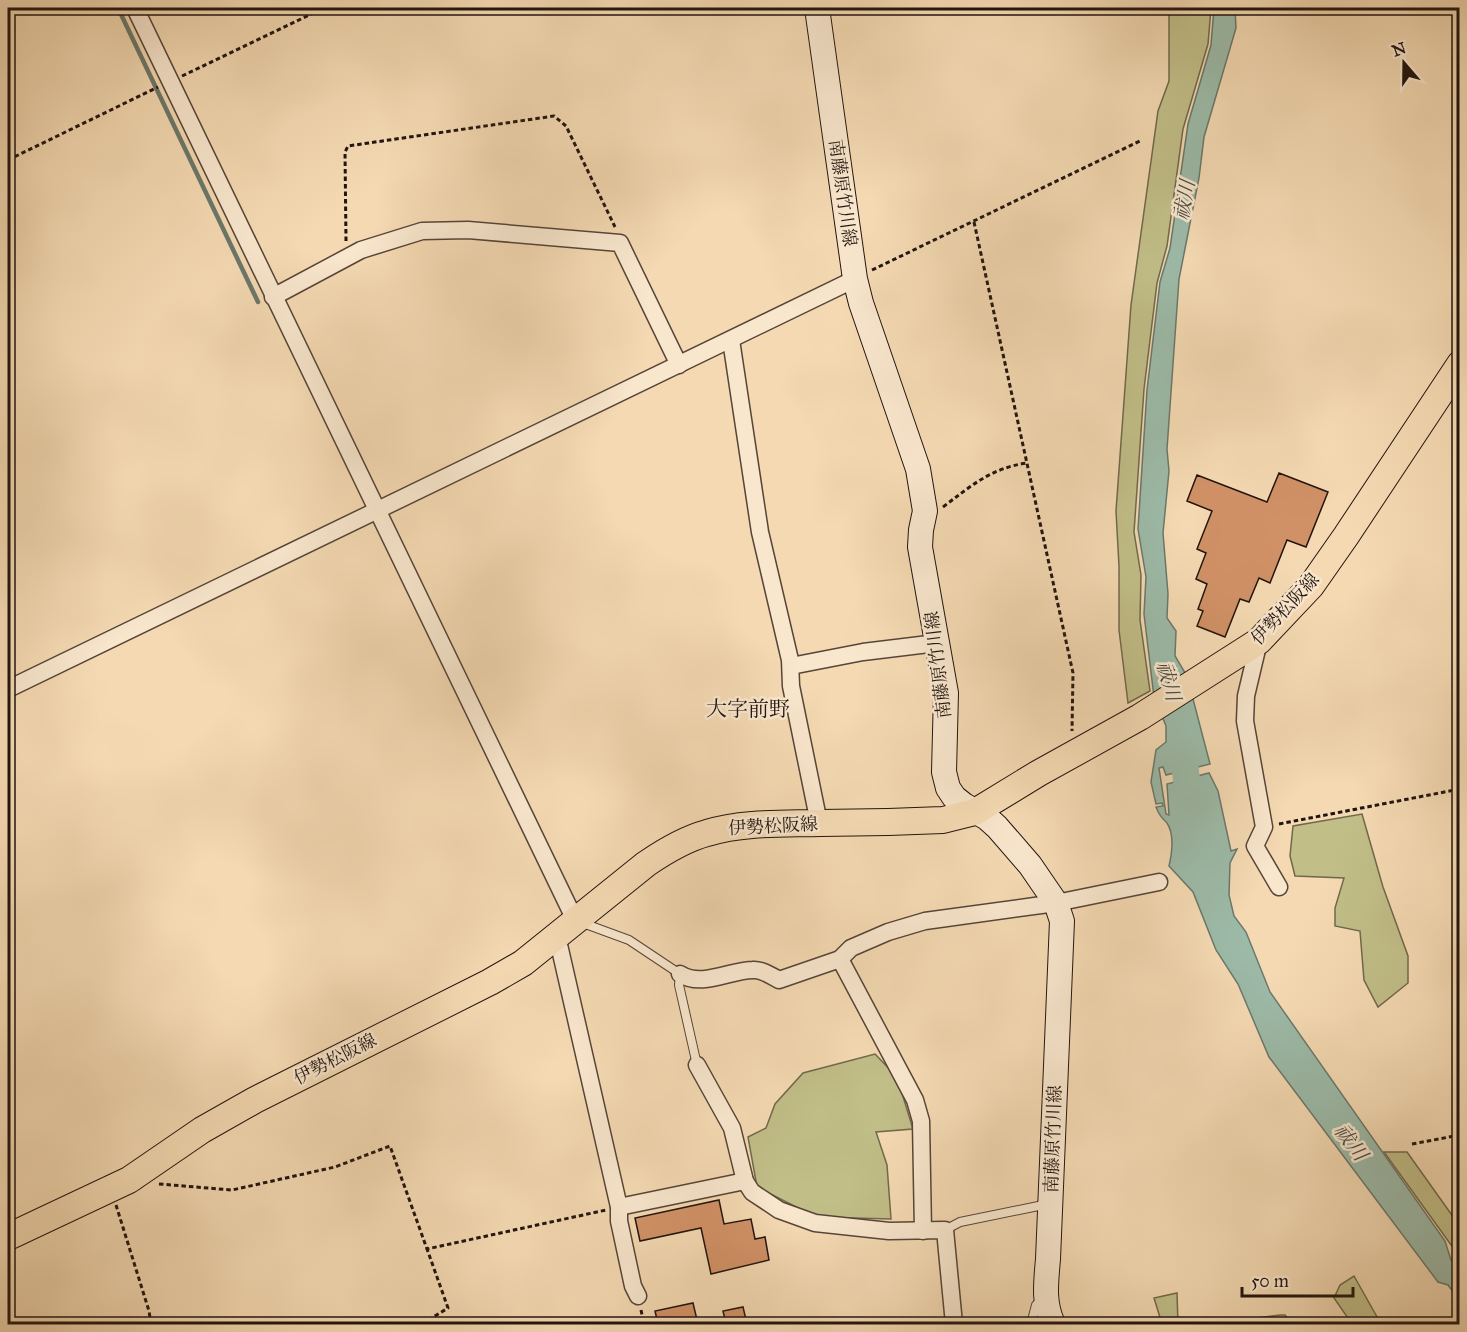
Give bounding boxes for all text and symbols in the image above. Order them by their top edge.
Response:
north arrow [1374,33,1434,93]
text: N [1389,38,1409,61]
street label: 南藤原竹川線 [825,138,861,248]
water label: 祓川 [1169,176,1200,222]
street label: 伊勢松阪線 [1246,569,1324,649]
street label: 南藤原竹川線 [921,610,955,720]
water label: 祓川 [1152,658,1187,705]
district label: 大字前野 [706,696,790,722]
street label: 伊勢松阪線 [727,813,819,839]
street label: 伊勢松阪線 [290,1029,380,1089]
street label: 南藤原竹川線 [1040,1085,1066,1193]
water label: 祓川 [1329,1119,1374,1167]
scale bar [1242,1260,1353,1298]
text: 50 m [1251,1270,1289,1292]

